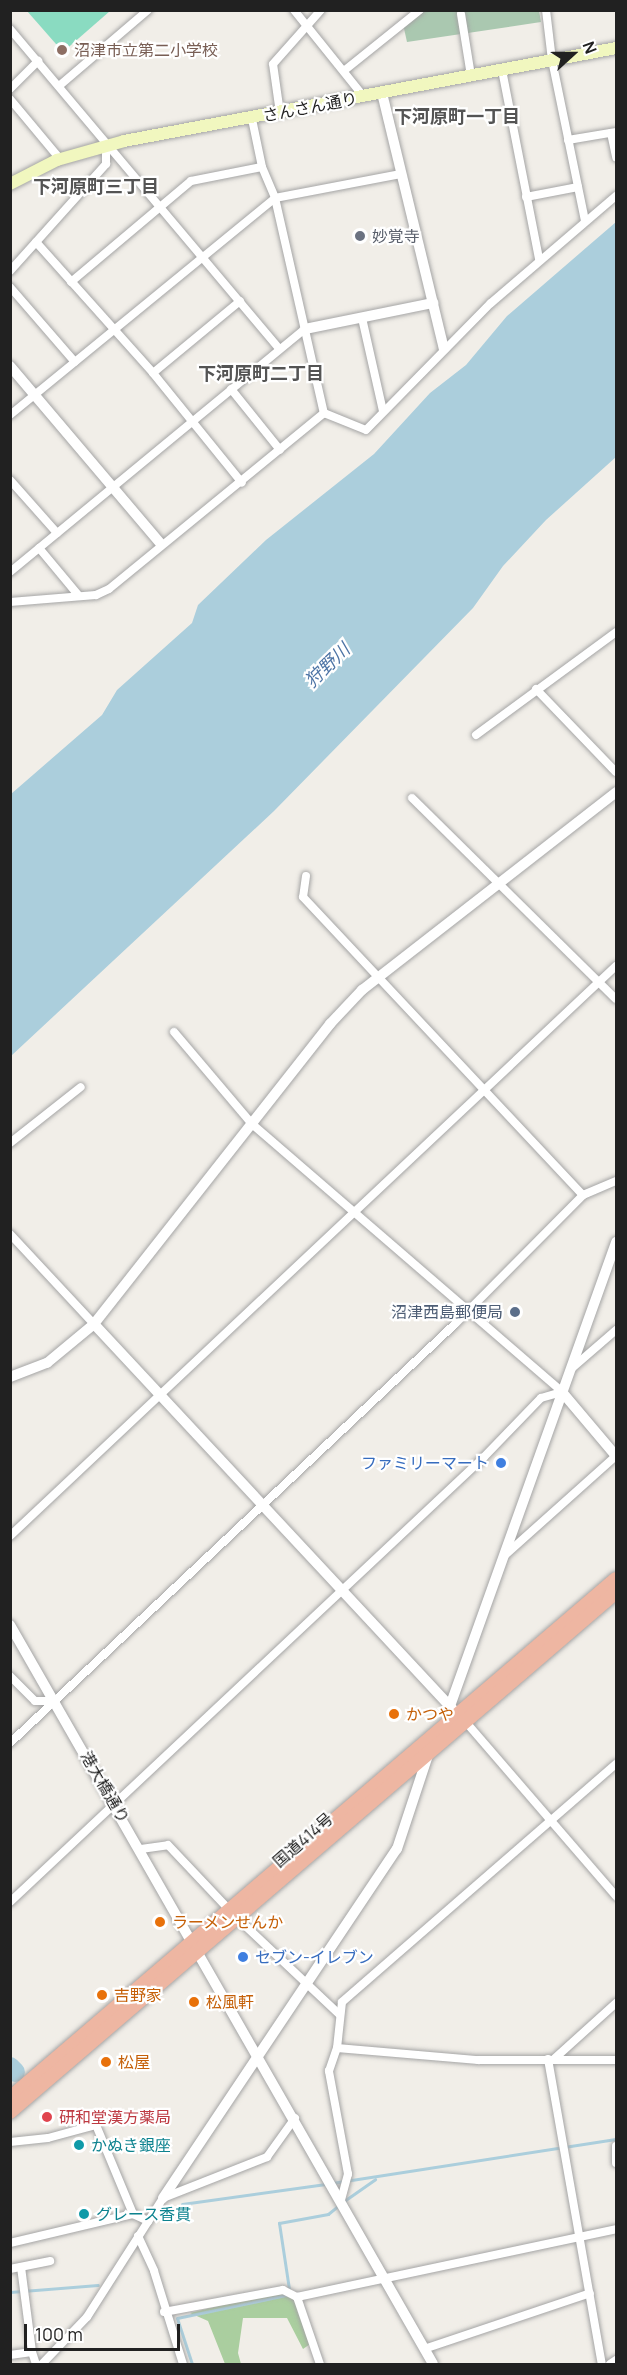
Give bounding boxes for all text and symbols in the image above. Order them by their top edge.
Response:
north arrow [543,24,603,84]
text: N [577,38,602,57]
place label: 沼津市立第二小学校 [74,40,218,60]
marker: 沼津市立第二小学校 [55,43,69,57]
street label: さんさん通り [261,88,359,126]
district label: 下河原町一丁目 [394,105,520,127]
district label: 下河原町三丁目 [33,175,159,197]
place label: 妙覚寺 [372,226,420,246]
marker: 妙覚寺 [353,229,367,243]
district label: 下河原町二丁目 [198,362,324,384]
water label: 狩野川 [300,638,354,692]
place label: 沼津西島郵便局 [391,1302,503,1322]
marker: 沼津西島郵便局 [508,1305,522,1319]
place label: ファミリーマート [361,1453,489,1473]
marker: ファミリーマート [494,1456,508,1470]
place label: かつや [406,1704,454,1724]
marker: かつや [387,1707,401,1721]
street label: 港大橋通り [77,1748,133,1826]
street label: 国道414号 [269,1809,337,1871]
place label: ラーメンせんか [172,1912,284,1932]
marker: ラーメンせんか [153,1915,167,1929]
place label: セブン-イレブン [255,1947,374,1967]
marker: セブン-イレブン [236,1950,250,1964]
place label: 吉野家 [114,1985,162,2005]
marker: 吉野家 [95,1988,109,2002]
place label: 松風軒 [206,1992,254,2012]
marker: 松風軒 [187,1995,201,2009]
place label: 松屋 [118,2052,150,2072]
marker: 松屋 [99,2055,113,2069]
place label: 研和堂漢方薬局 [59,2107,171,2127]
marker: 研和堂漢方薬局 [40,2110,54,2124]
place label: かぬき銀座 [91,2135,171,2155]
marker: かぬき銀座 [72,2138,86,2152]
place label: グレース香貫 [96,2204,192,2224]
marker: グレース香貫 [77,2207,91,2221]
scale bar [27,2312,183,2350]
text: 100 m [35,2322,83,2346]

